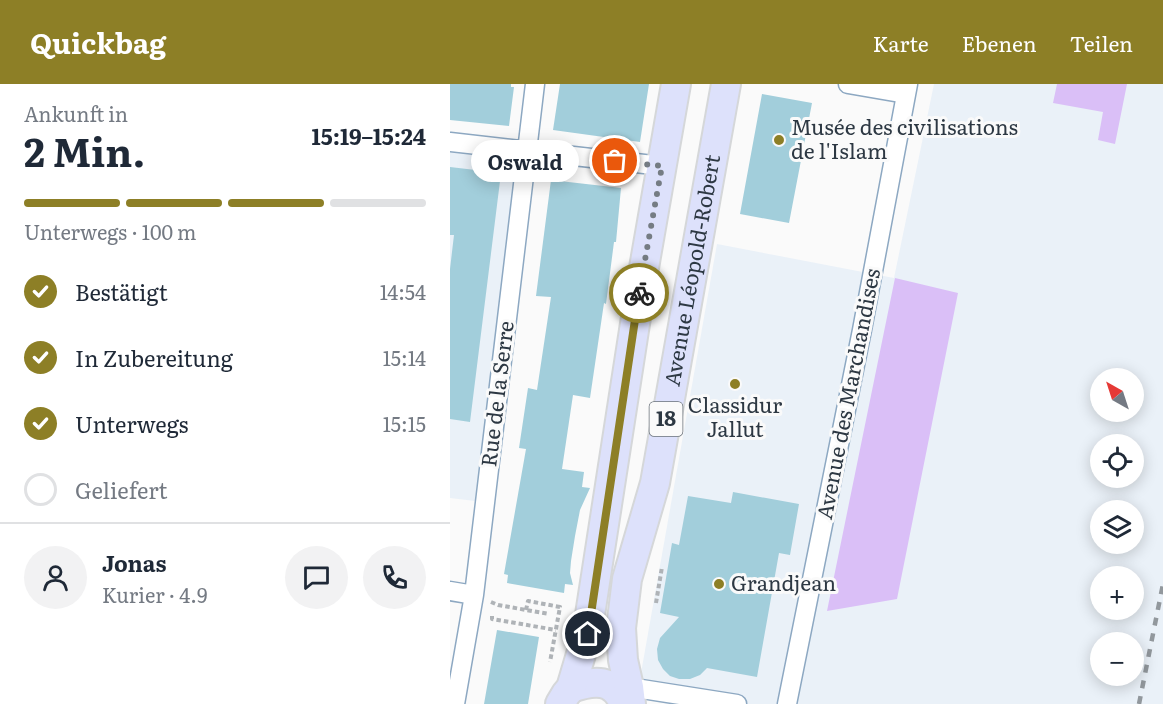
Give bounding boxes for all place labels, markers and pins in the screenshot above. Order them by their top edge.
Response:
place label: Musée des civilisations de l'Islam [791,110,1018,165]
marker: Musée des civilisations de l'Islam [772,133,786,147]
pin [589,135,640,186]
callout: Oswald [471,140,579,182]
marker: Classidur Jallut [728,377,742,391]
place label: Classidur Jallut [688,388,782,443]
place label: Grandjean [731,566,836,597]
marker: Grandjean [712,577,726,591]
pin [562,608,613,659]

